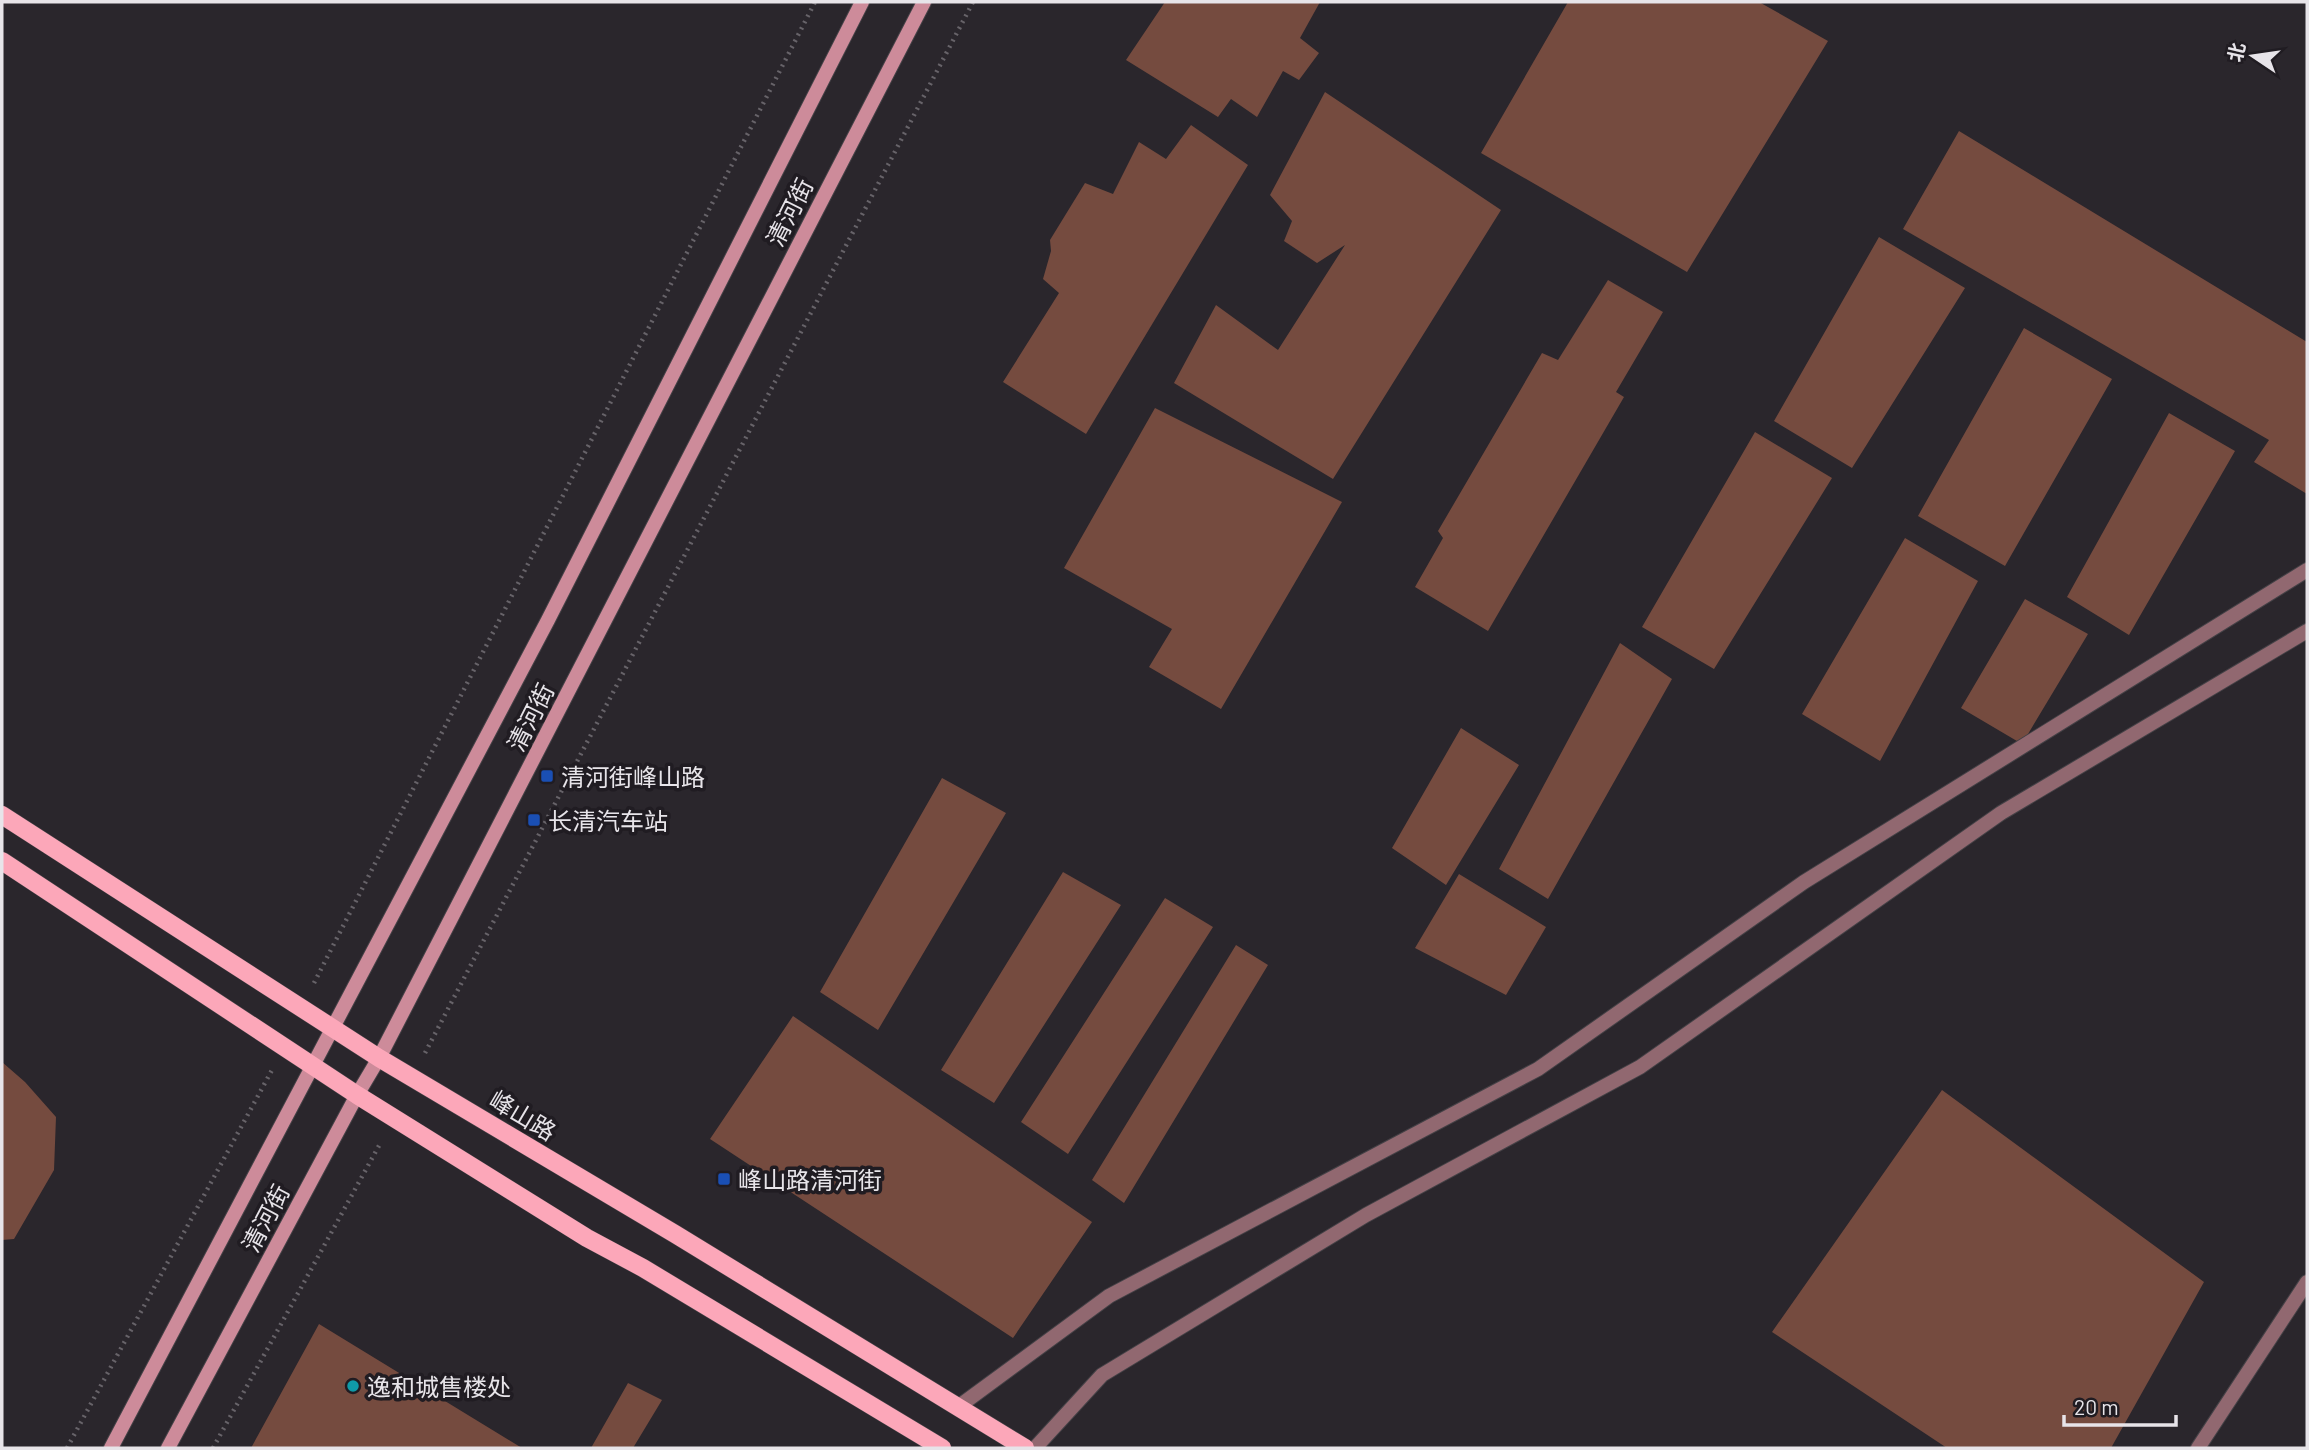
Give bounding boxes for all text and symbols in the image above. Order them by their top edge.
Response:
north arrow [2218,21,2288,91]
text: 北 [2223,40,2249,64]
street label: 清河街 [760,173,818,251]
street label: 清河街 [501,678,559,756]
place label: 清河街峰山路 [561,762,705,791]
marker: 清河街峰山路 [539,768,555,784]
place label: 长清汽车站 [548,806,668,835]
marker: 长清汽车站 [526,812,542,828]
street label: 峰山路 [485,1084,561,1146]
place label: 峰山路清河街 [738,1165,882,1194]
marker: 峰山路清河街 [716,1171,732,1187]
street label: 清河街 [235,1179,295,1257]
place label: 逸和城售楼处 [367,1372,511,1401]
marker: 逸和城售楼处 [345,1378,361,1394]
scale bar [2064,1384,2176,1428]
text: 20 m [2074,1394,2119,1419]

